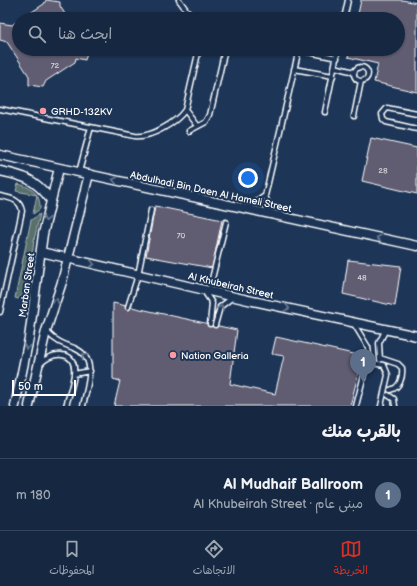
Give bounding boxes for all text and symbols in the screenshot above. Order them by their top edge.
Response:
search box [12,12,405,56]
icon: search [26,23,48,45]
text: ابحث هنا [58,25,112,44]
house number: 72 [51,61,60,70]
marker: GRHD-132KV [38,106,48,116]
place label: GRHD-132KV [51,106,113,118]
house number: 28 [378,166,388,175]
your location [238,168,258,188]
street label: Abdulhadi Bin Daen Al Hameli Street [129,169,293,215]
one-way arrow [112,176,118,184]
one-way arrow [42,216,51,222]
house number: 70 [177,231,186,240]
one-way arrow [376,234,382,242]
street label: Marban Street [17,252,37,318]
one-way arrow [89,260,95,268]
street label: Al Khubeirah Street [187,270,275,302]
house number: 48 [357,273,367,282]
one-way arrow [51,297,60,304]
one-way arrow [284,304,290,312]
one-way arrow [217,306,224,313]
one-way arrow [23,344,31,351]
pin: 1 [350,349,376,382]
marker: Nation Galleria [168,350,178,360]
place label: Nation Galleria [181,350,249,362]
one-way arrow [81,353,88,360]
scale bar [12,378,76,397]
text: 50 m [18,380,43,393]
text: بالقرب منك [322,422,401,442]
text: Al Mudhaif Ballroom [224,475,363,494]
text: 180 m [16,487,51,503]
text: 1 [385,487,391,503]
text: مبنى عام · Al Khubeirah Street [193,496,363,512]
tab: المحفوظات [49,538,94,580]
tab: الاتجاهات [193,538,235,580]
tab: الخريطة [334,538,368,580]

